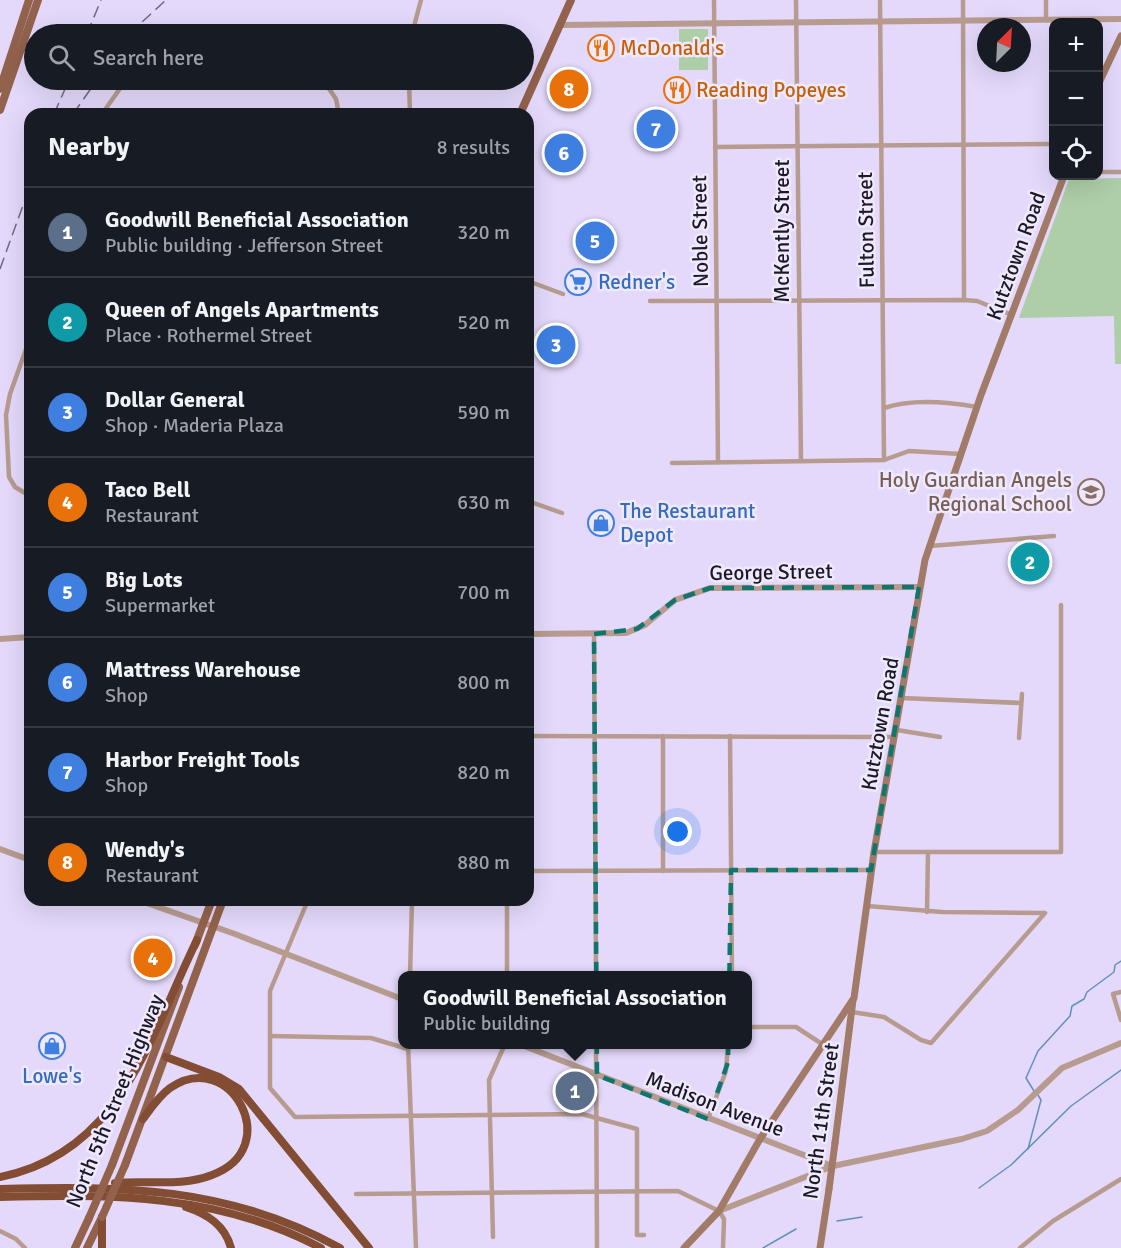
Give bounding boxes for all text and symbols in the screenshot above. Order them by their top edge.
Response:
north arrow [977,18,1031,72]
map controls [1049,18,1103,180]
button: + [1049,18,1103,72]
search box [24,24,534,90]
restaurant icon: McDonald's [586,33,616,63]
place label: McDonald's [620,35,724,61]
icon: search [45,41,78,74]
text: Search here [93,44,204,71]
pin: 8 [550,66,588,112]
button: − [1049,72,1103,126]
restaurant icon: Reading Popeyes [662,75,692,105]
place label: Reading Popeyes [696,77,846,103]
pin: 7 [636,106,676,152]
button: locate [1049,126,1103,180]
pin: 6 [544,130,584,176]
text: Nearby [48,131,129,163]
text: 8 results [437,135,510,160]
street label: McKently Street [769,159,795,303]
street label: Fulton Street [852,171,880,289]
street label: Noble Street [686,175,714,287]
street label: Kutztown Road [981,188,1051,324]
text: Goodwill Beneficial Association [105,206,409,233]
pin: 5 [576,218,614,264]
text: 1 [62,220,73,245]
text: 320 m [457,220,510,245]
text: Public building · Jefferson Street [105,233,383,258]
supermarket icon: Redner's [563,267,593,297]
place label: Redner's [598,269,675,295]
text: Queen of Angels Apartments [105,296,379,323]
text: 2 [62,310,73,335]
text: 520 m [457,310,510,335]
pin: 3 [536,322,576,368]
text: Place · Rothermel Street [105,323,312,348]
text: Dollar General [105,386,245,413]
text: 3 [62,400,73,425]
text: 590 m [457,400,510,425]
text: Shop · Maderia Plaza [105,413,284,438]
place label: Holy Guardian Angels Regional School [879,467,1072,517]
text: Taco Bell [105,476,190,503]
school or university icon: Holy Guardian Angels Regional School [1076,477,1106,507]
text: 4 [62,490,73,515]
text: 630 m [457,490,510,515]
place label: The Restaurant Depot [620,498,755,548]
text: Restaurant [105,503,199,528]
shop icon: The Restaurant Depot [586,508,616,538]
pin: 2 [1010,540,1050,584]
street label: George Street [709,558,833,586]
text: Big Lots [105,566,182,593]
text: 5 [62,580,73,605]
text: 700 m [457,580,510,605]
text: Supermarket [105,593,215,618]
street label: Kutztown Road [856,655,904,793]
text: Mattress Warehouse [105,656,301,683]
text: 6 [62,670,73,695]
text: 800 m [457,670,510,695]
text: Shop [105,683,148,708]
text: Harbor Freight Tools [105,746,300,773]
text: 7 [62,760,73,785]
text: 820 m [457,760,510,785]
text: Shop [105,773,148,798]
your location [663,817,692,846]
text: Wendy's [105,836,185,863]
text: 8 [62,850,73,875]
text: 880 m [457,850,510,875]
text: Restaurant [105,863,199,888]
pin: 4 [134,936,172,980]
popup [398,971,752,1049]
text: Goodwill Beneficial Association [423,984,727,1011]
street label: North 5th Street Highway [60,990,170,1212]
text: Public building [423,1011,551,1036]
shop icon: Lowe's [37,1031,67,1061]
street label: North 11th Street [797,1041,845,1201]
place label: Lowe's [22,1063,82,1089]
street label: Madison Avenue [642,1066,788,1142]
pin: 1 [556,1068,594,1114]

